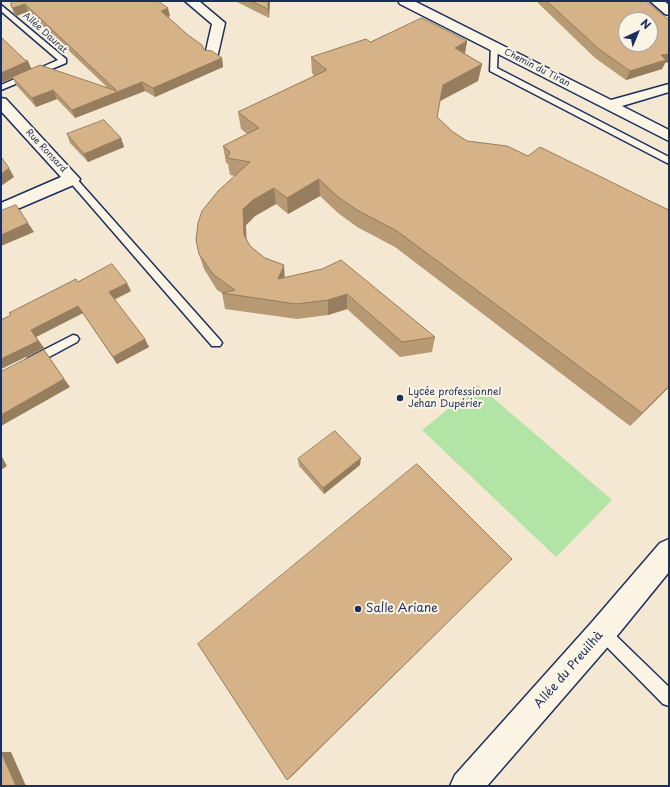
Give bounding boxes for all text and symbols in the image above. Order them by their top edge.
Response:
street label: Allée Daurat [21,10,69,56]
north arrow [618,12,658,52]
text: N [637,15,655,33]
street label: Chemin du Tiran [502,47,572,89]
street label: Rue Ronsard [23,127,69,175]
place label: Lycée professionnel Jehan Dupérier [408,386,501,410]
marker: Lycée professionnel Jehan Dupérier [395,393,405,403]
place label: Salle Ariane [366,602,438,616]
marker: Salle Ariane [353,604,363,614]
street label: Allée du Preuilhà [532,629,606,711]

